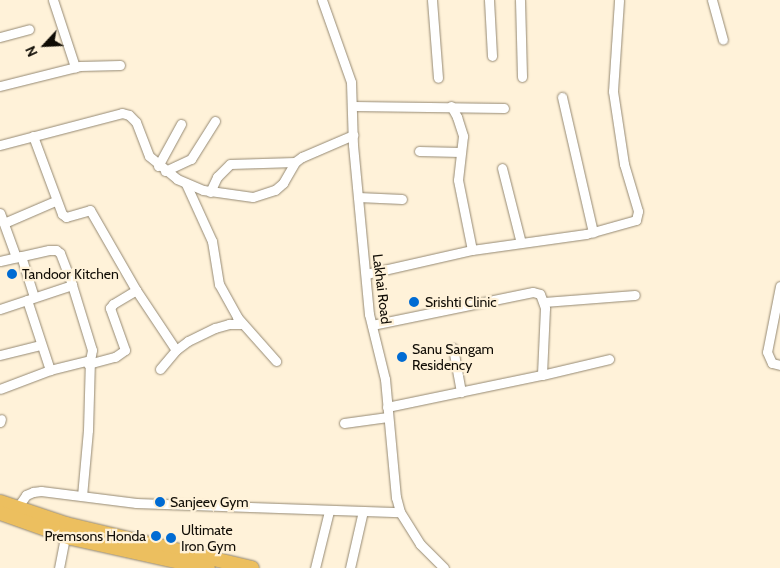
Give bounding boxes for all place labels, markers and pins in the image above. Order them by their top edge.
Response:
place label: Tandoor Kitchen [22,266,119,282]
marker: Tandoor Kitchen [6,268,18,280]
place label: Srishti Clinic [425,294,497,310]
marker: Srishti Clinic [407,295,421,309]
place label: Sanu Sangam Residency [412,341,494,374]
marker: Sanu Sangam Residency [396,351,408,363]
place label: Sanjeev Gym [170,494,249,510]
marker: Sanjeev Gym [154,496,166,508]
place label: Ultimate Iron Gym [181,522,236,554]
place label: Premsons Honda [44,528,146,544]
marker: Premsons Honda [150,530,162,542]
marker: Ultimate Iron Gym [165,532,177,544]

